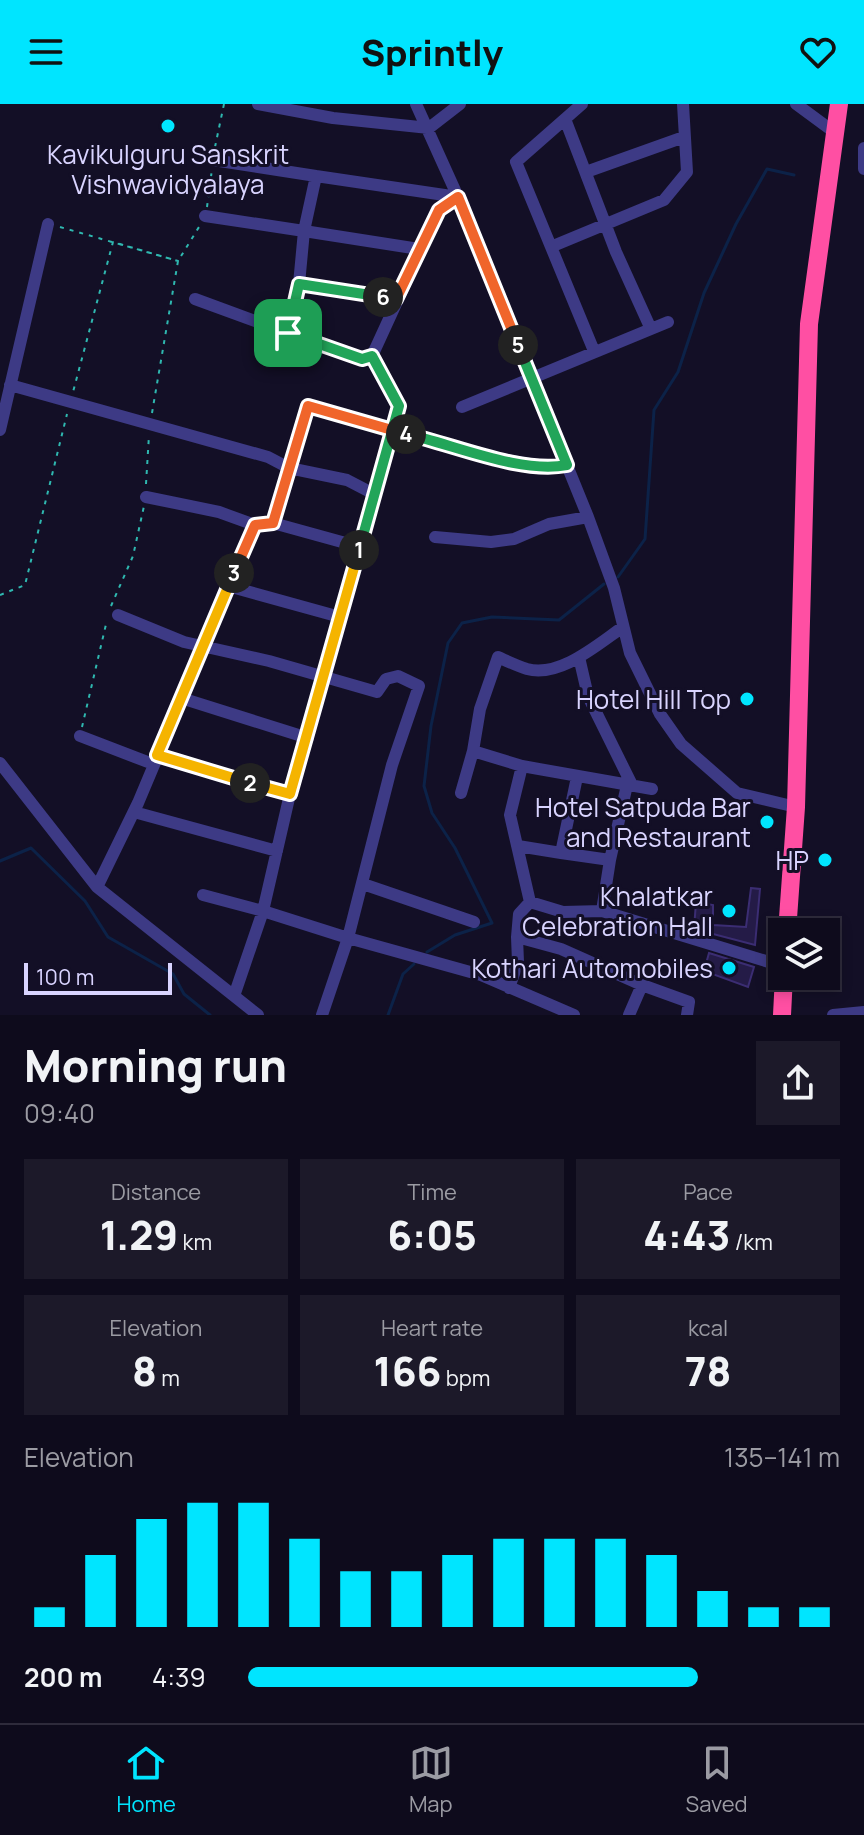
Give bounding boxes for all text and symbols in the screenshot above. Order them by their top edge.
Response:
text: Sprintly [361,28,503,77]
icon: menu [24,30,68,74]
icon: heart [796,30,840,74]
marker: Kavikulguru Sanskrit Vishwavidyalaya [159,117,177,135]
place label: Kavikulguru Sanskrit Vishwavidyalaya [47,136,289,202]
pin: 6 [363,277,403,317]
text: 6 [376,282,390,312]
pin [254,299,322,367]
icon: arrive [266,311,310,355]
pin: 5 [498,325,538,365]
text: 5 [512,330,524,360]
pin: 4 [386,414,426,454]
text: 4 [399,419,413,449]
pin: 1 [339,530,379,570]
text: 1 [354,535,364,565]
pin: 3 [214,553,254,593]
text: 3 [228,558,240,588]
place label: Hotel Hill Top [576,681,731,717]
marker: Hotel Hill Top [738,690,756,708]
pin: 2 [230,763,270,803]
text: 2 [243,768,257,798]
place label: Hotel Satpuda Bar and Restaurant [535,789,751,855]
marker: Hotel Satpuda Bar and Restaurant [758,813,776,831]
place label: HP [775,842,809,878]
marker: HP [816,851,834,869]
place label: Khalatkar Celebration Hall [522,878,713,944]
marker: Khalatkar Celebration Hall [720,902,738,920]
map controls [768,918,840,990]
button: layers [768,918,840,990]
place label: Kothari Automobiles [471,950,713,986]
scale bar [24,959,172,995]
marker: Kothari Automobiles [720,959,738,977]
text: 100 m [36,962,94,992]
text: Morning run [24,1035,287,1095]
button: share [756,1041,840,1125]
text: 09:40 [24,1095,95,1131]
text: Distance [111,1177,201,1207]
text: Time [407,1177,457,1207]
text: Pace [683,1177,733,1207]
text: 1.29 [100,1207,178,1262]
text: 6:05 [387,1207,477,1262]
text: 4:43 [643,1207,730,1262]
text: km [178,1227,212,1257]
text: /km [730,1227,773,1257]
text: Elevation [110,1313,202,1343]
text: Heart rate [381,1313,483,1343]
text: kcal [688,1313,728,1343]
text: 8 [132,1343,157,1398]
text: 166 [373,1343,441,1398]
text: 78 [685,1343,731,1398]
text: m [157,1363,180,1393]
text: bpm [441,1363,491,1393]
text: Elevation [24,1439,134,1475]
text: 135–141 m [724,1439,840,1475]
text: 200 m [24,1659,102,1695]
text: 4:39 [152,1659,206,1695]
tab: Home [116,1741,176,1819]
tab: Map [409,1741,453,1819]
tab: Saved [686,1741,748,1819]

